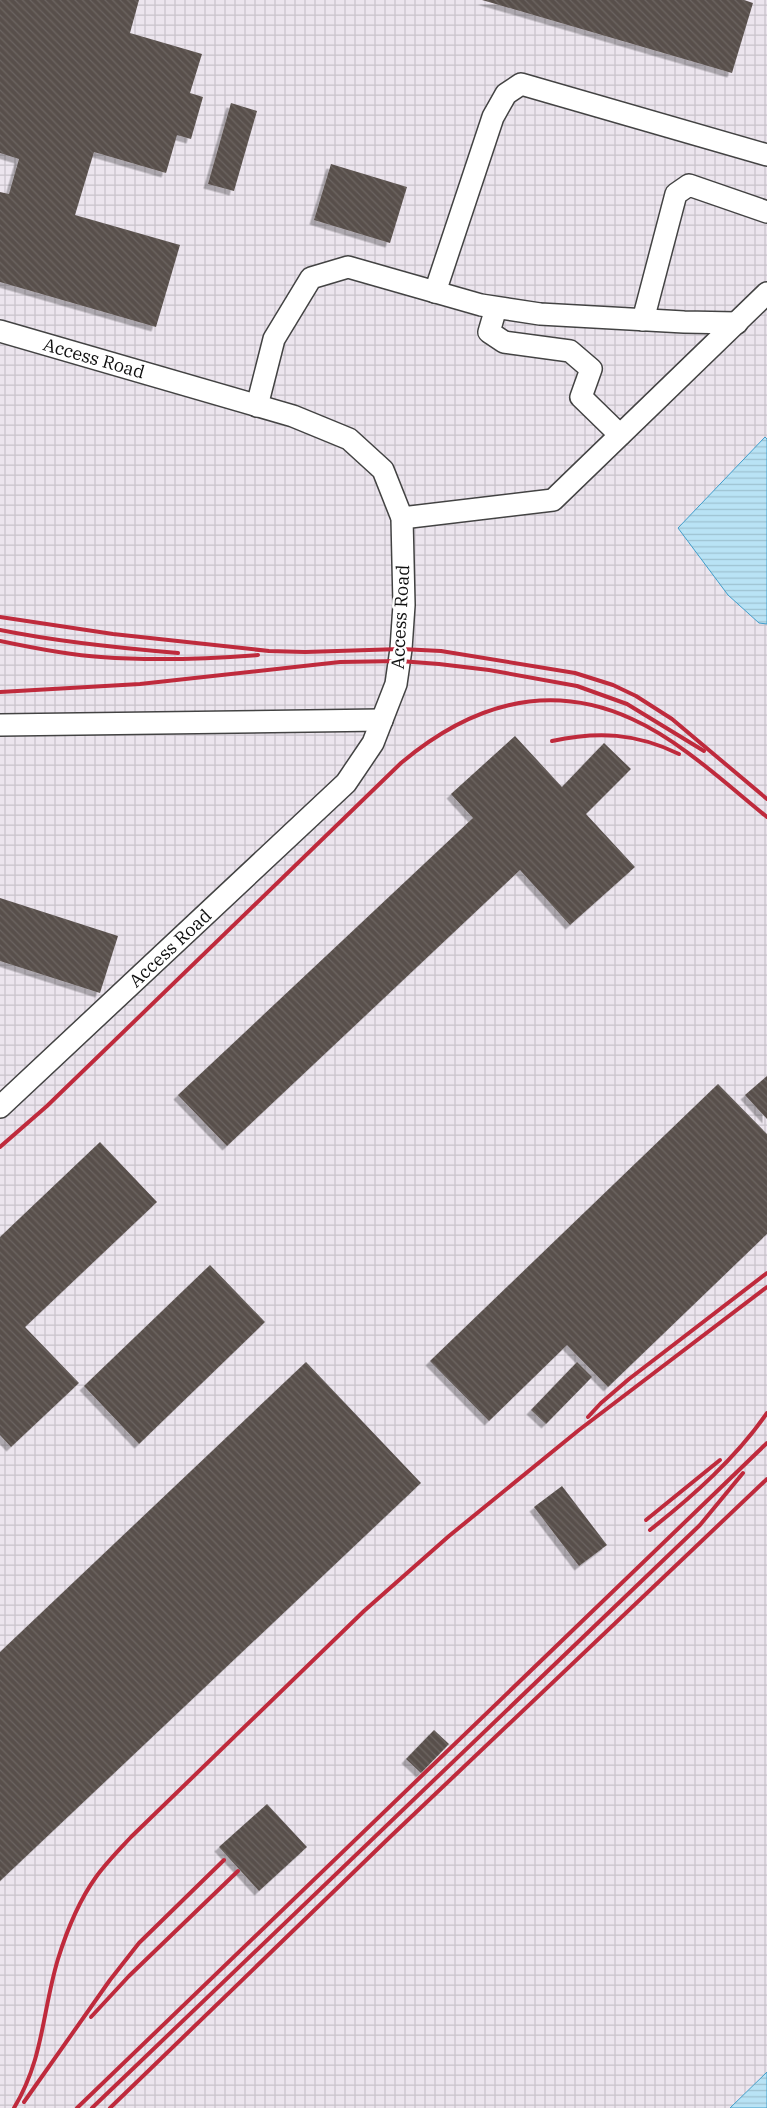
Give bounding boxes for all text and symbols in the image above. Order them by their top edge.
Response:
street label: Access Road [41,333,148,383]
street label: Access Road [386,564,414,670]
street label: Access Road [124,904,216,992]

